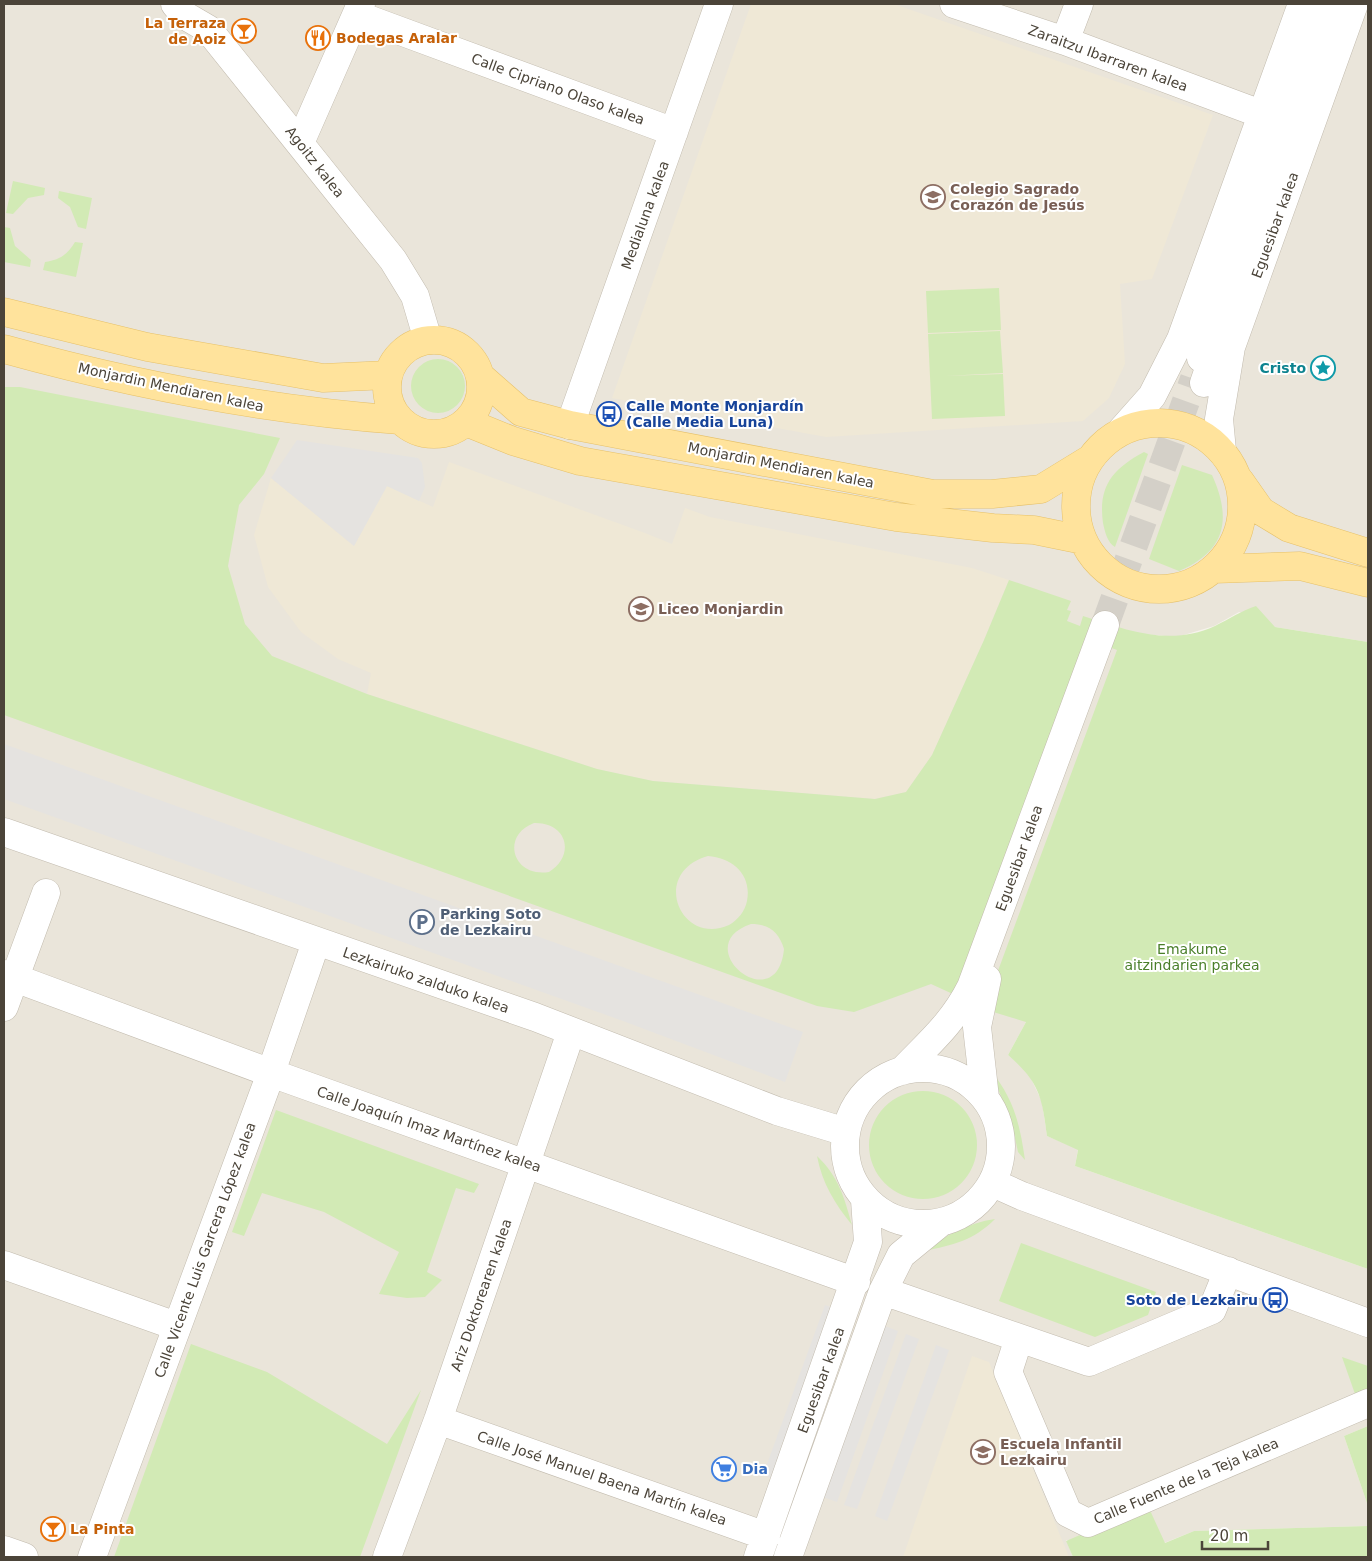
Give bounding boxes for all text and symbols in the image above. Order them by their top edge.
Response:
place label: La Terraza de Aoiz [145,15,226,47]
bar icon: La Terraza de Aoiz [231,18,257,44]
street label: Zaraitzu Ibarraren kalea [1026,22,1190,94]
restaurant icon: Bodegas Aralar [305,25,331,51]
place label: Bodegas Aralar [336,30,457,46]
street label: Calle Cipriano Olaso kalea [469,50,647,128]
street label: Agoitz kalea [282,123,348,201]
street label: Medialuna kalea [618,159,672,271]
street label: Eguesibar kalea [1248,170,1302,280]
place label: Colegio Sagrado Corazón de Jesús [950,181,1085,213]
school or university icon: Colegio Sagrado Corazón de Jesús [920,184,946,210]
place icon: Cristo [1310,355,1336,381]
street label: Monjardin Mendiaren kalea [77,359,265,415]
place label: Cristo [1259,360,1306,376]
place label: Calle Monte Monjardín (Calle Media Luna) [626,398,804,430]
bus stop icon: Calle Monte Monjardín (Calle Media Luna) [596,401,622,427]
street label: Monjardin Mendiaren kalea [686,439,876,491]
school or university icon: Liceo Monjardin [628,596,654,622]
place label: Liceo Monjardin [658,601,783,617]
street label: Eguesibar kalea [992,803,1046,913]
place label: Parking Soto de Lezkairu [440,906,542,938]
parking icon: Parking Soto de Lezkairu [409,909,435,935]
park label: Emakume aitzindarien parkea [1124,941,1260,973]
street label: Lezkairuko zalduko kalea [341,944,511,1016]
street label: Calle Joaquín Imaz Martínez kalea [315,1083,543,1175]
street label: Calle Vicente Luis Garcera López kalea [151,1120,259,1380]
street label: Ariz Doktorearen kalea [447,1217,515,1373]
bus stop icon: Soto de Lezkairu [1262,1287,1288,1313]
place label: Soto de Lezkairu [1126,1292,1258,1308]
street label: Eguesibar kalea [794,1325,848,1435]
street label: Calle José Manuel Baena Martín kalea [475,1428,729,1528]
street label: Calle Fuente de la Teja kalea [1091,1435,1281,1527]
place label: Escuela Infantil Lezkairu [1000,1436,1122,1468]
school or university icon: Escuela Infantil Lezkairu [970,1439,996,1465]
supermarket icon: Dia [711,1456,737,1482]
place label: Dia [742,1461,768,1477]
bar icon: La Pinta [40,1516,66,1542]
scale bar [1202,1518,1268,1550]
place label: La Pinta [70,1521,134,1537]
text: 20 m [1210,1527,1248,1545]

